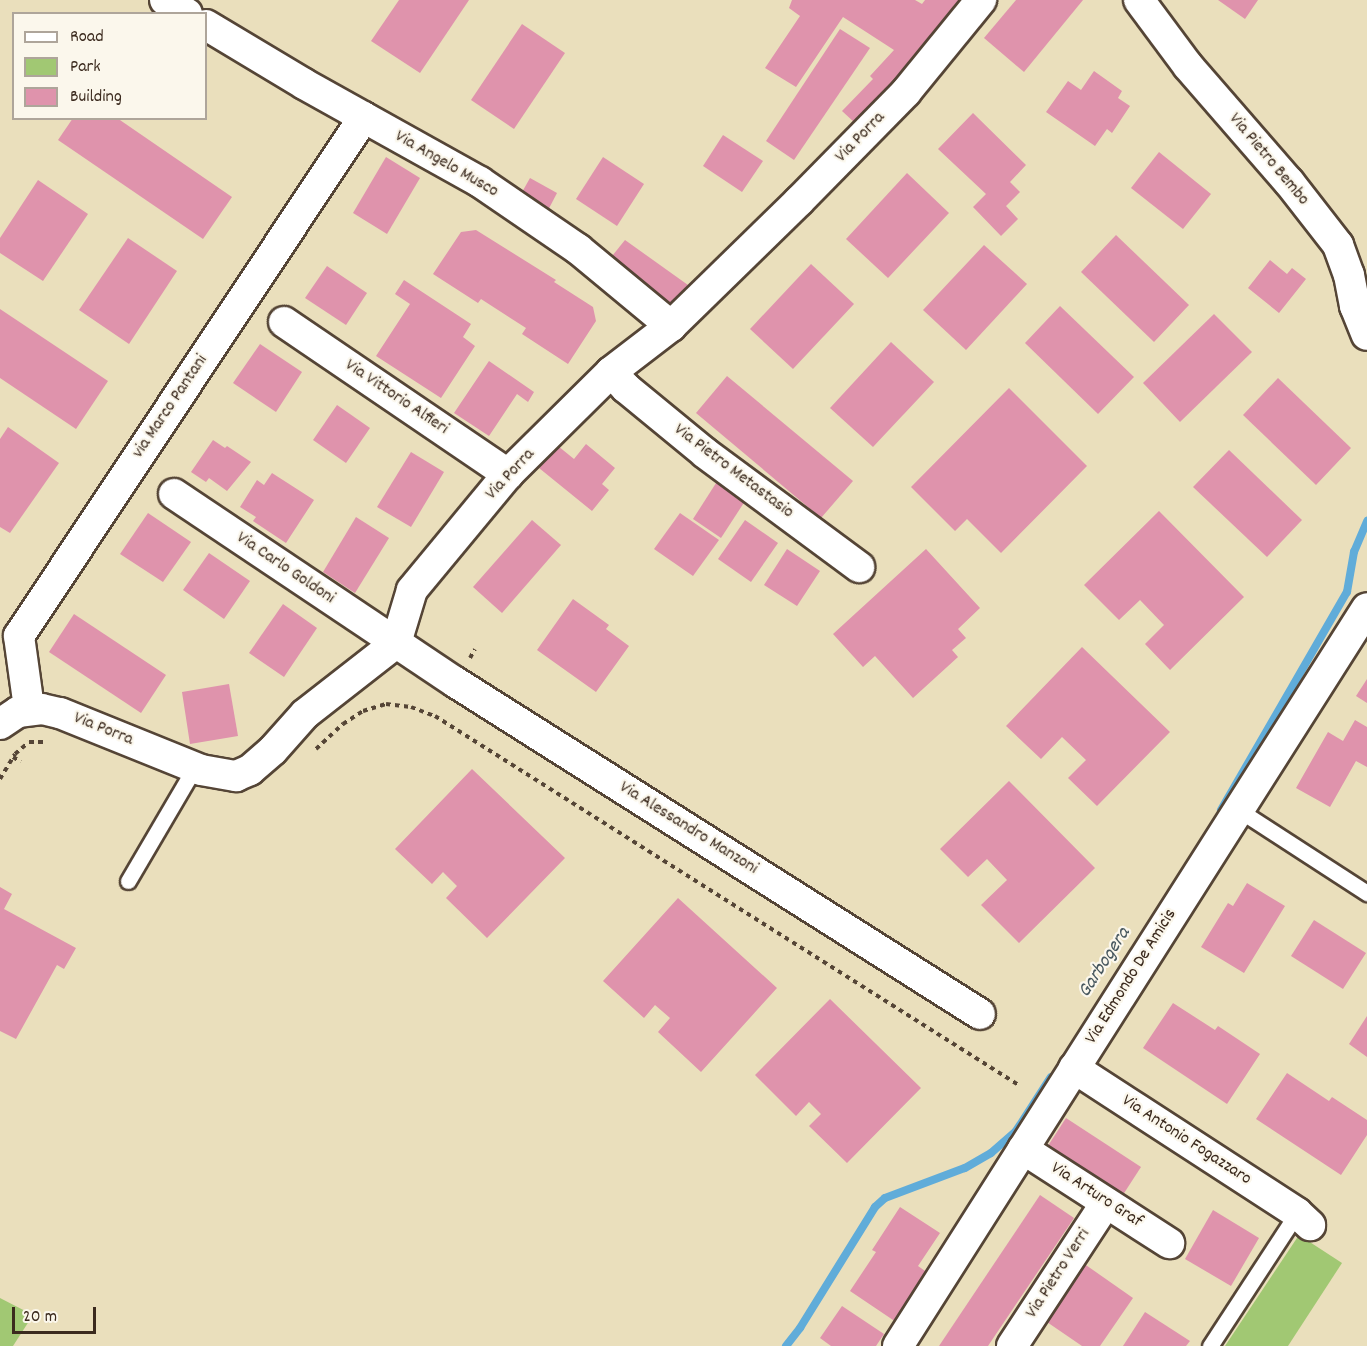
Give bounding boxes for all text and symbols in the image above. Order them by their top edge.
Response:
legend [12,12,207,120]
text: Road [70,25,104,50]
text: Park [70,55,101,80]
text: Building [70,85,122,110]
street label: Via Porra [832,108,890,168]
street label: Via Pietro Bembo [1223,109,1313,211]
street label: Via Angelo Musco [390,127,502,203]
street label: via Marco Pantani [128,351,214,463]
street label: Via Vittorio Alfieri [340,355,452,441]
street label: Via Pietro Metastasio [669,420,797,524]
street label: Via Porra [482,445,540,505]
street label: Via Carlo Goldoni [232,528,338,610]
street label: Via Porra [70,708,136,752]
street label: Via Alessandro Manzoni [615,778,761,880]
street label: Via Edmondo De Amicis [1082,905,1182,1049]
water label: Garbogera [1073,923,1137,1003]
street label: Via Antonio Fogazzaro [1117,1091,1255,1191]
street label: Via Arturo Graf [1046,1158,1146,1234]
street label: Via Pietro Verri [1022,1225,1096,1323]
scale bar [15,1295,99,1333]
text: 20 m [23,1305,57,1330]

